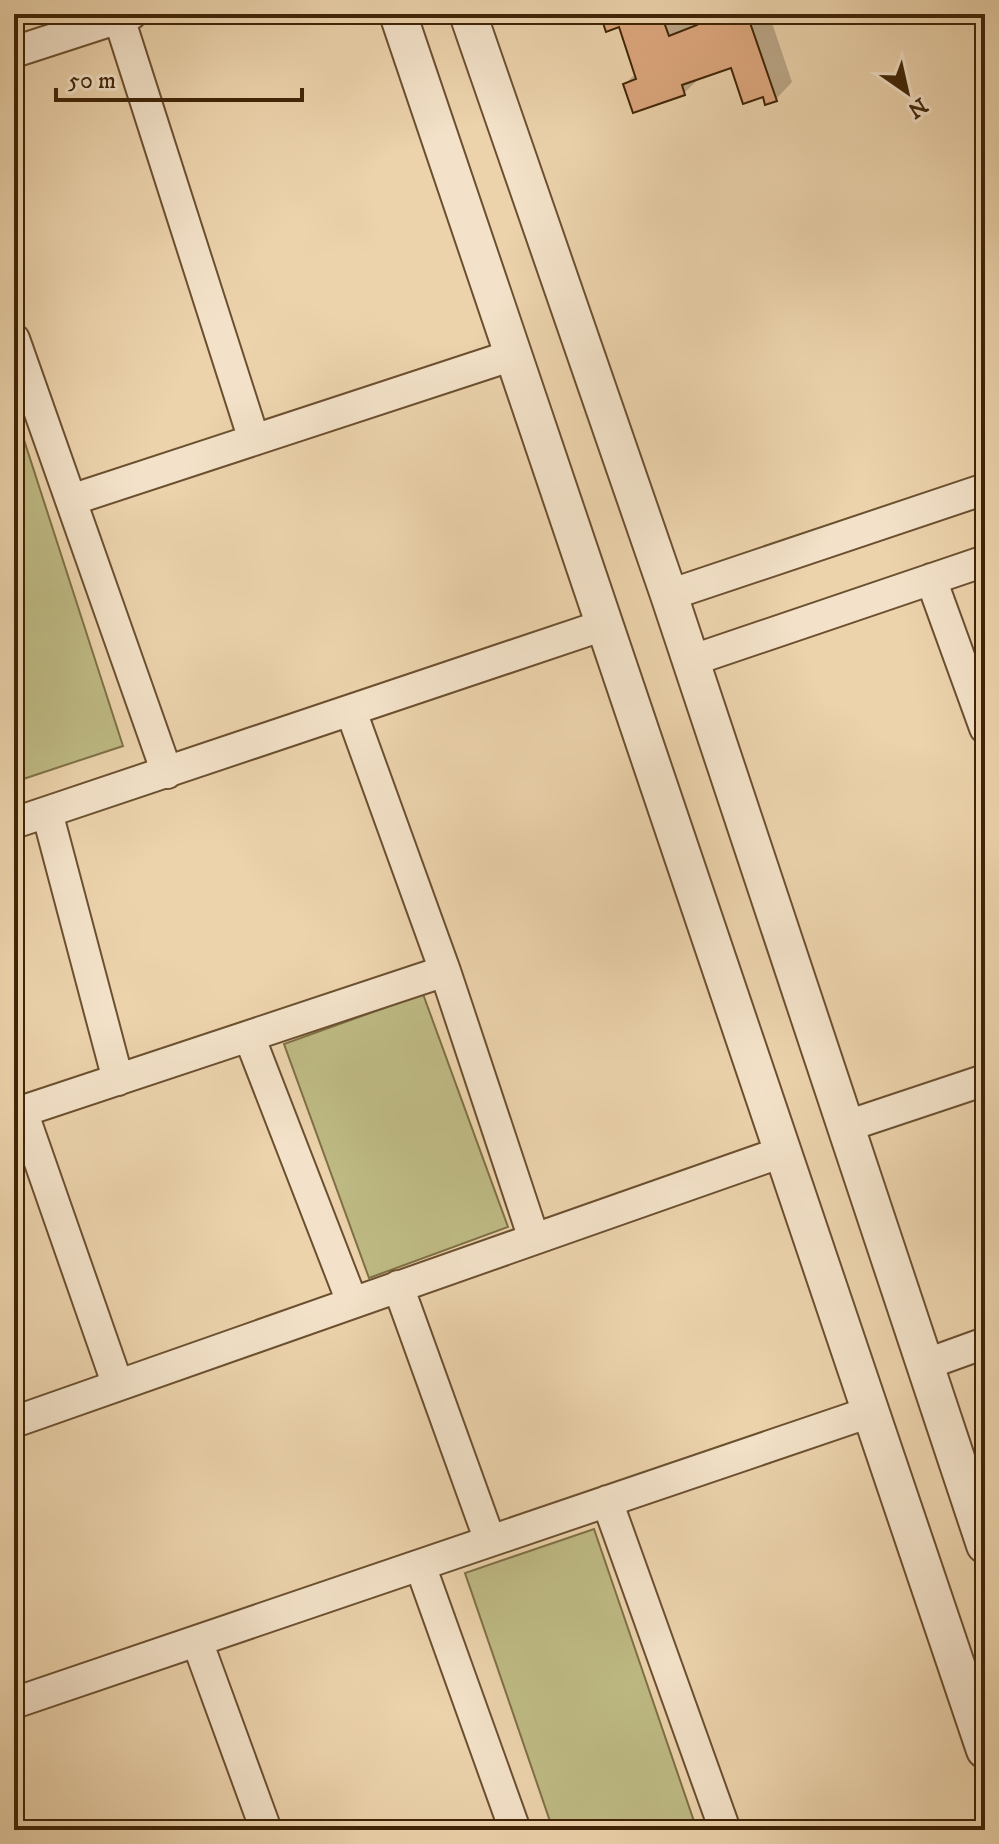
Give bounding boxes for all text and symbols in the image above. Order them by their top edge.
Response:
scale bar [56,52,302,102]
north arrow [867,52,947,132]
text: 50 m [68,66,116,96]
text: N [902,91,932,124]

